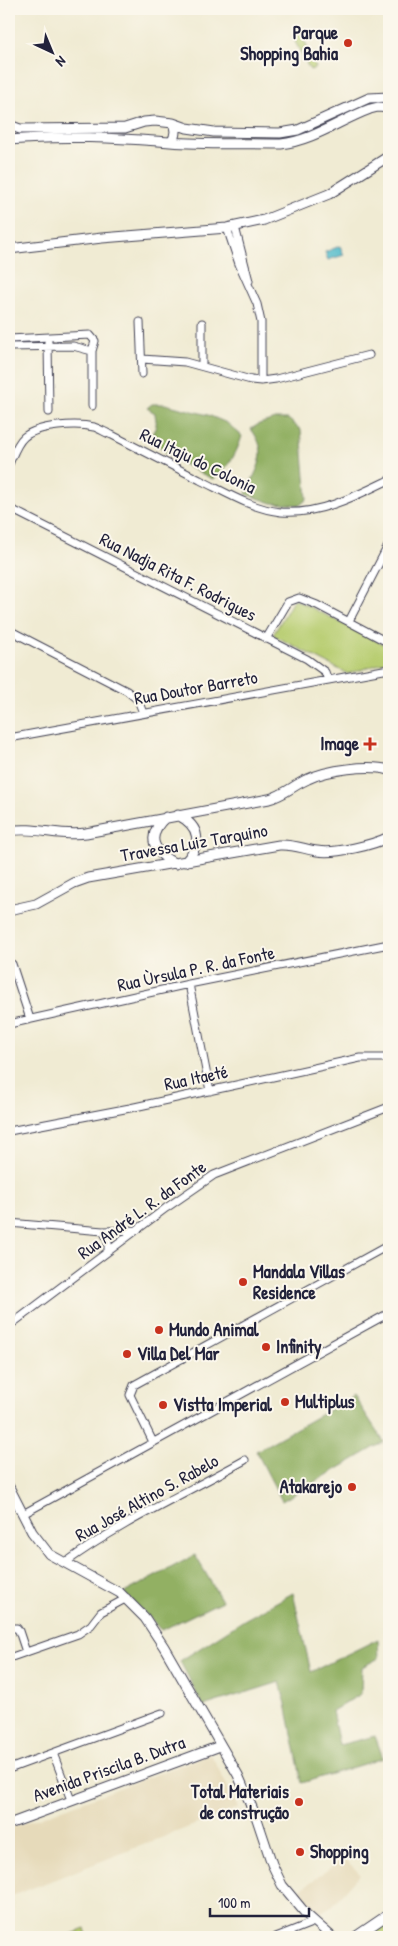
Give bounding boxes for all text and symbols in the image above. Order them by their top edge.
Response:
place label: Parque Shopping Bahia [240,20,339,67]
north arrow [28,28,78,78]
marker: Parque Shopping Bahia [342,37,354,49]
text: N [52,52,71,72]
street label: Rua Itaju do Colonia [136,422,261,499]
street label: Rua Nadja Rita F. Rodrigues [96,526,261,627]
street label: Rua Doutor Barreto [132,664,260,711]
place label: Image [320,731,360,757]
marker: Image [363,737,377,751]
street label: Travessa Luiz Tarquino [118,817,269,868]
street label: Rua Ùrsula P. R. da Fonte [115,940,277,997]
street label: Rua Itaeté [162,1059,230,1096]
street label: Rua André L. R. da Fonte [72,1154,211,1265]
place label: Mandala Villas Residence [253,1259,345,1305]
marker: Mandala Villas Residence [237,1276,249,1288]
place label: Mundo Animal [169,1317,260,1342]
marker: Mundo Animal [153,1324,165,1336]
place label: Infinity [276,1334,322,1360]
place label: Villa Del Mar [137,1341,220,1366]
marker: Infinity [260,1341,272,1353]
marker: Villa Del Mar [121,1348,133,1360]
place label: Multiplus [295,1389,355,1415]
place label: Vistta Imperial [173,1392,273,1418]
marker: Multiplus [279,1396,291,1408]
marker: Vistta Imperial [157,1399,169,1411]
street label: Rua José Altino S. Rabelo [71,1448,223,1547]
place label: Atakarejo [280,1474,343,1499]
marker: Atakarejo [346,1481,358,1493]
street label: Avenida Priscila B. Dutra [29,1729,188,1808]
place label: Total Materiais de construção [190,1779,290,1825]
marker: Total Materiais de construção [293,1796,305,1808]
place label: Shopping [310,1839,369,1865]
marker: Shopping [294,1846,306,1858]
scale bar [210,1886,309,1918]
text: 100 m [218,1892,251,1913]

